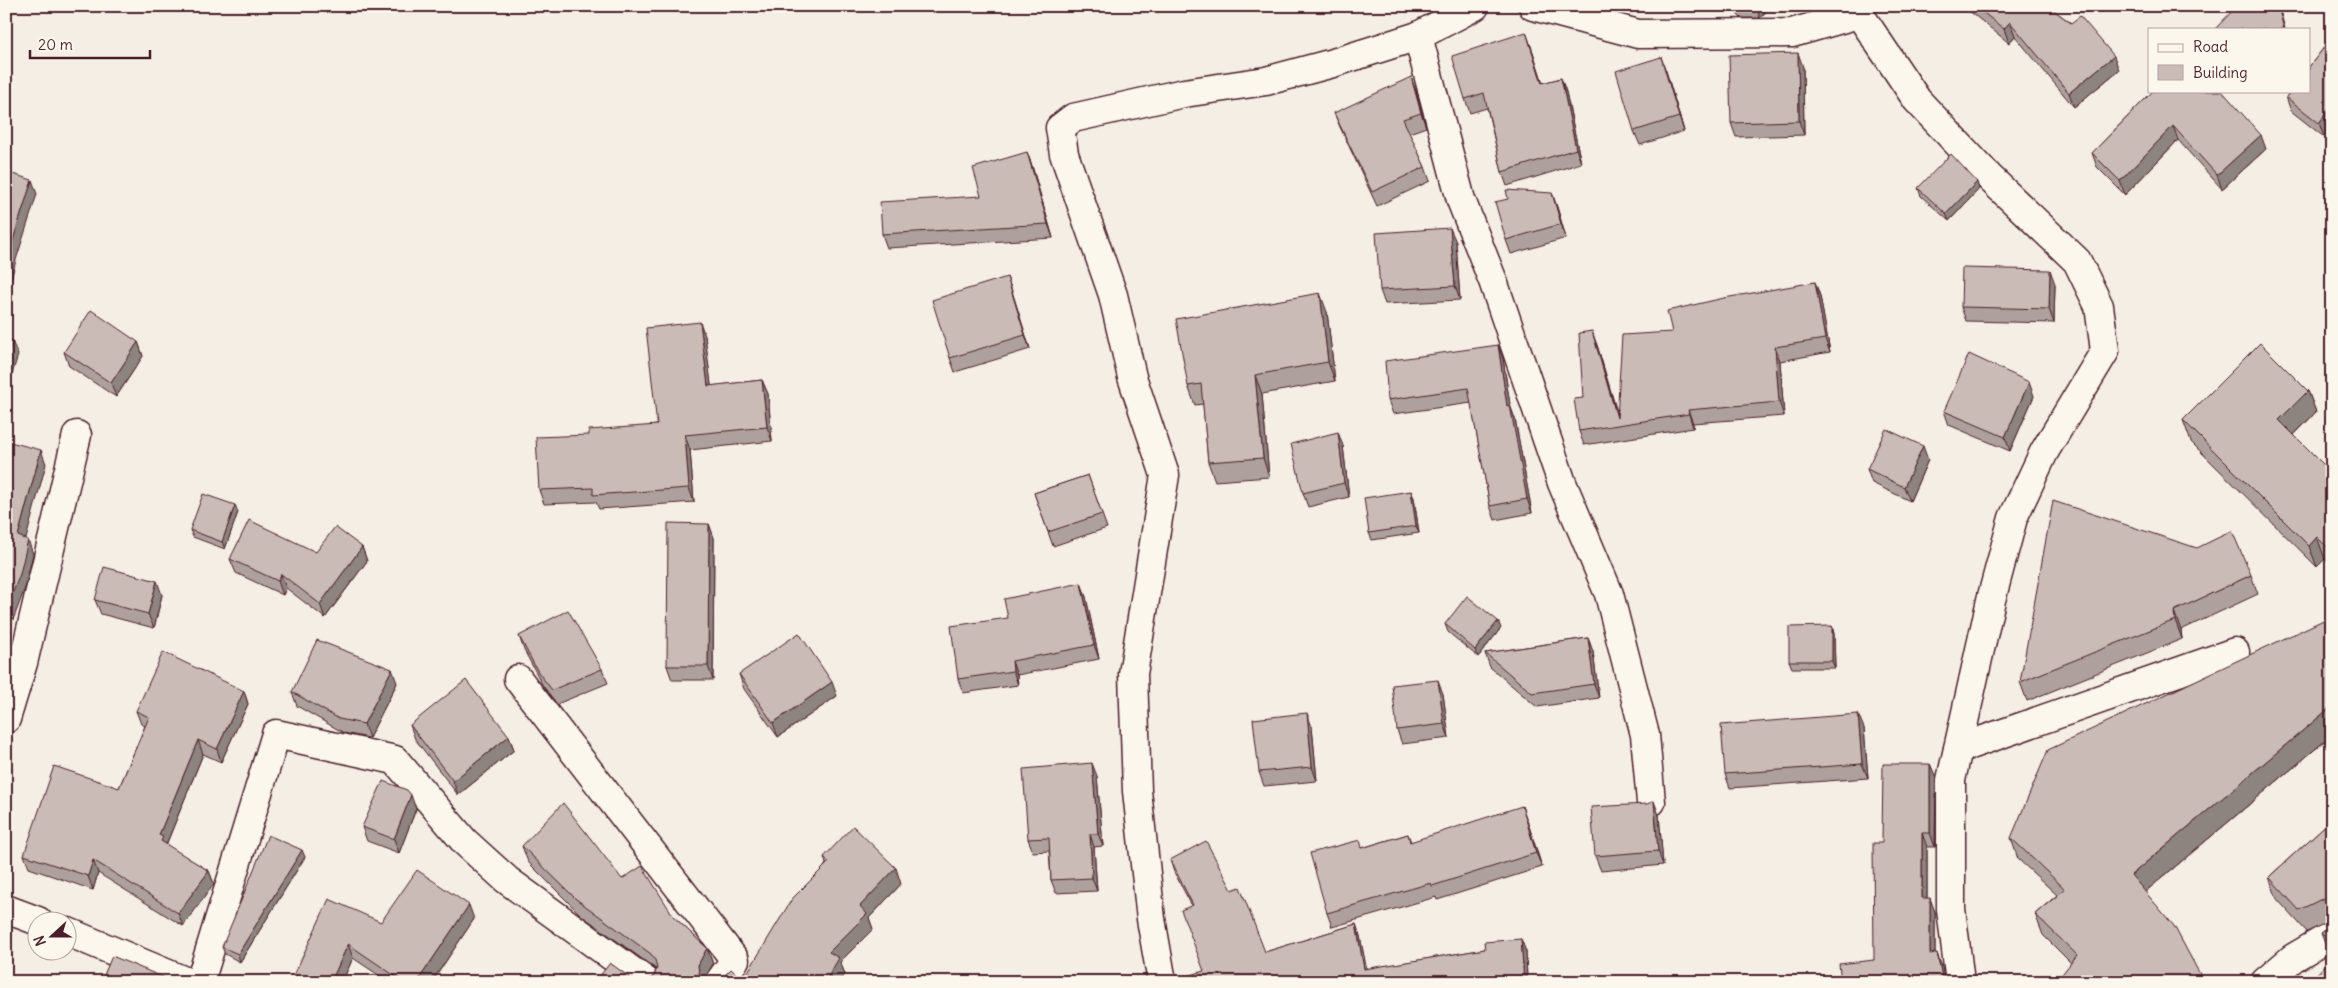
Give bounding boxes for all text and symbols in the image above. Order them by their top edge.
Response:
scale bar [30,28,150,60]
legend [2148,28,2310,92]
text: 20 m [38,35,73,54]
text: Road [2193,37,2228,56]
text: Building [2193,63,2248,82]
north arrow [28,910,78,960]
text: N [30,933,50,948]

